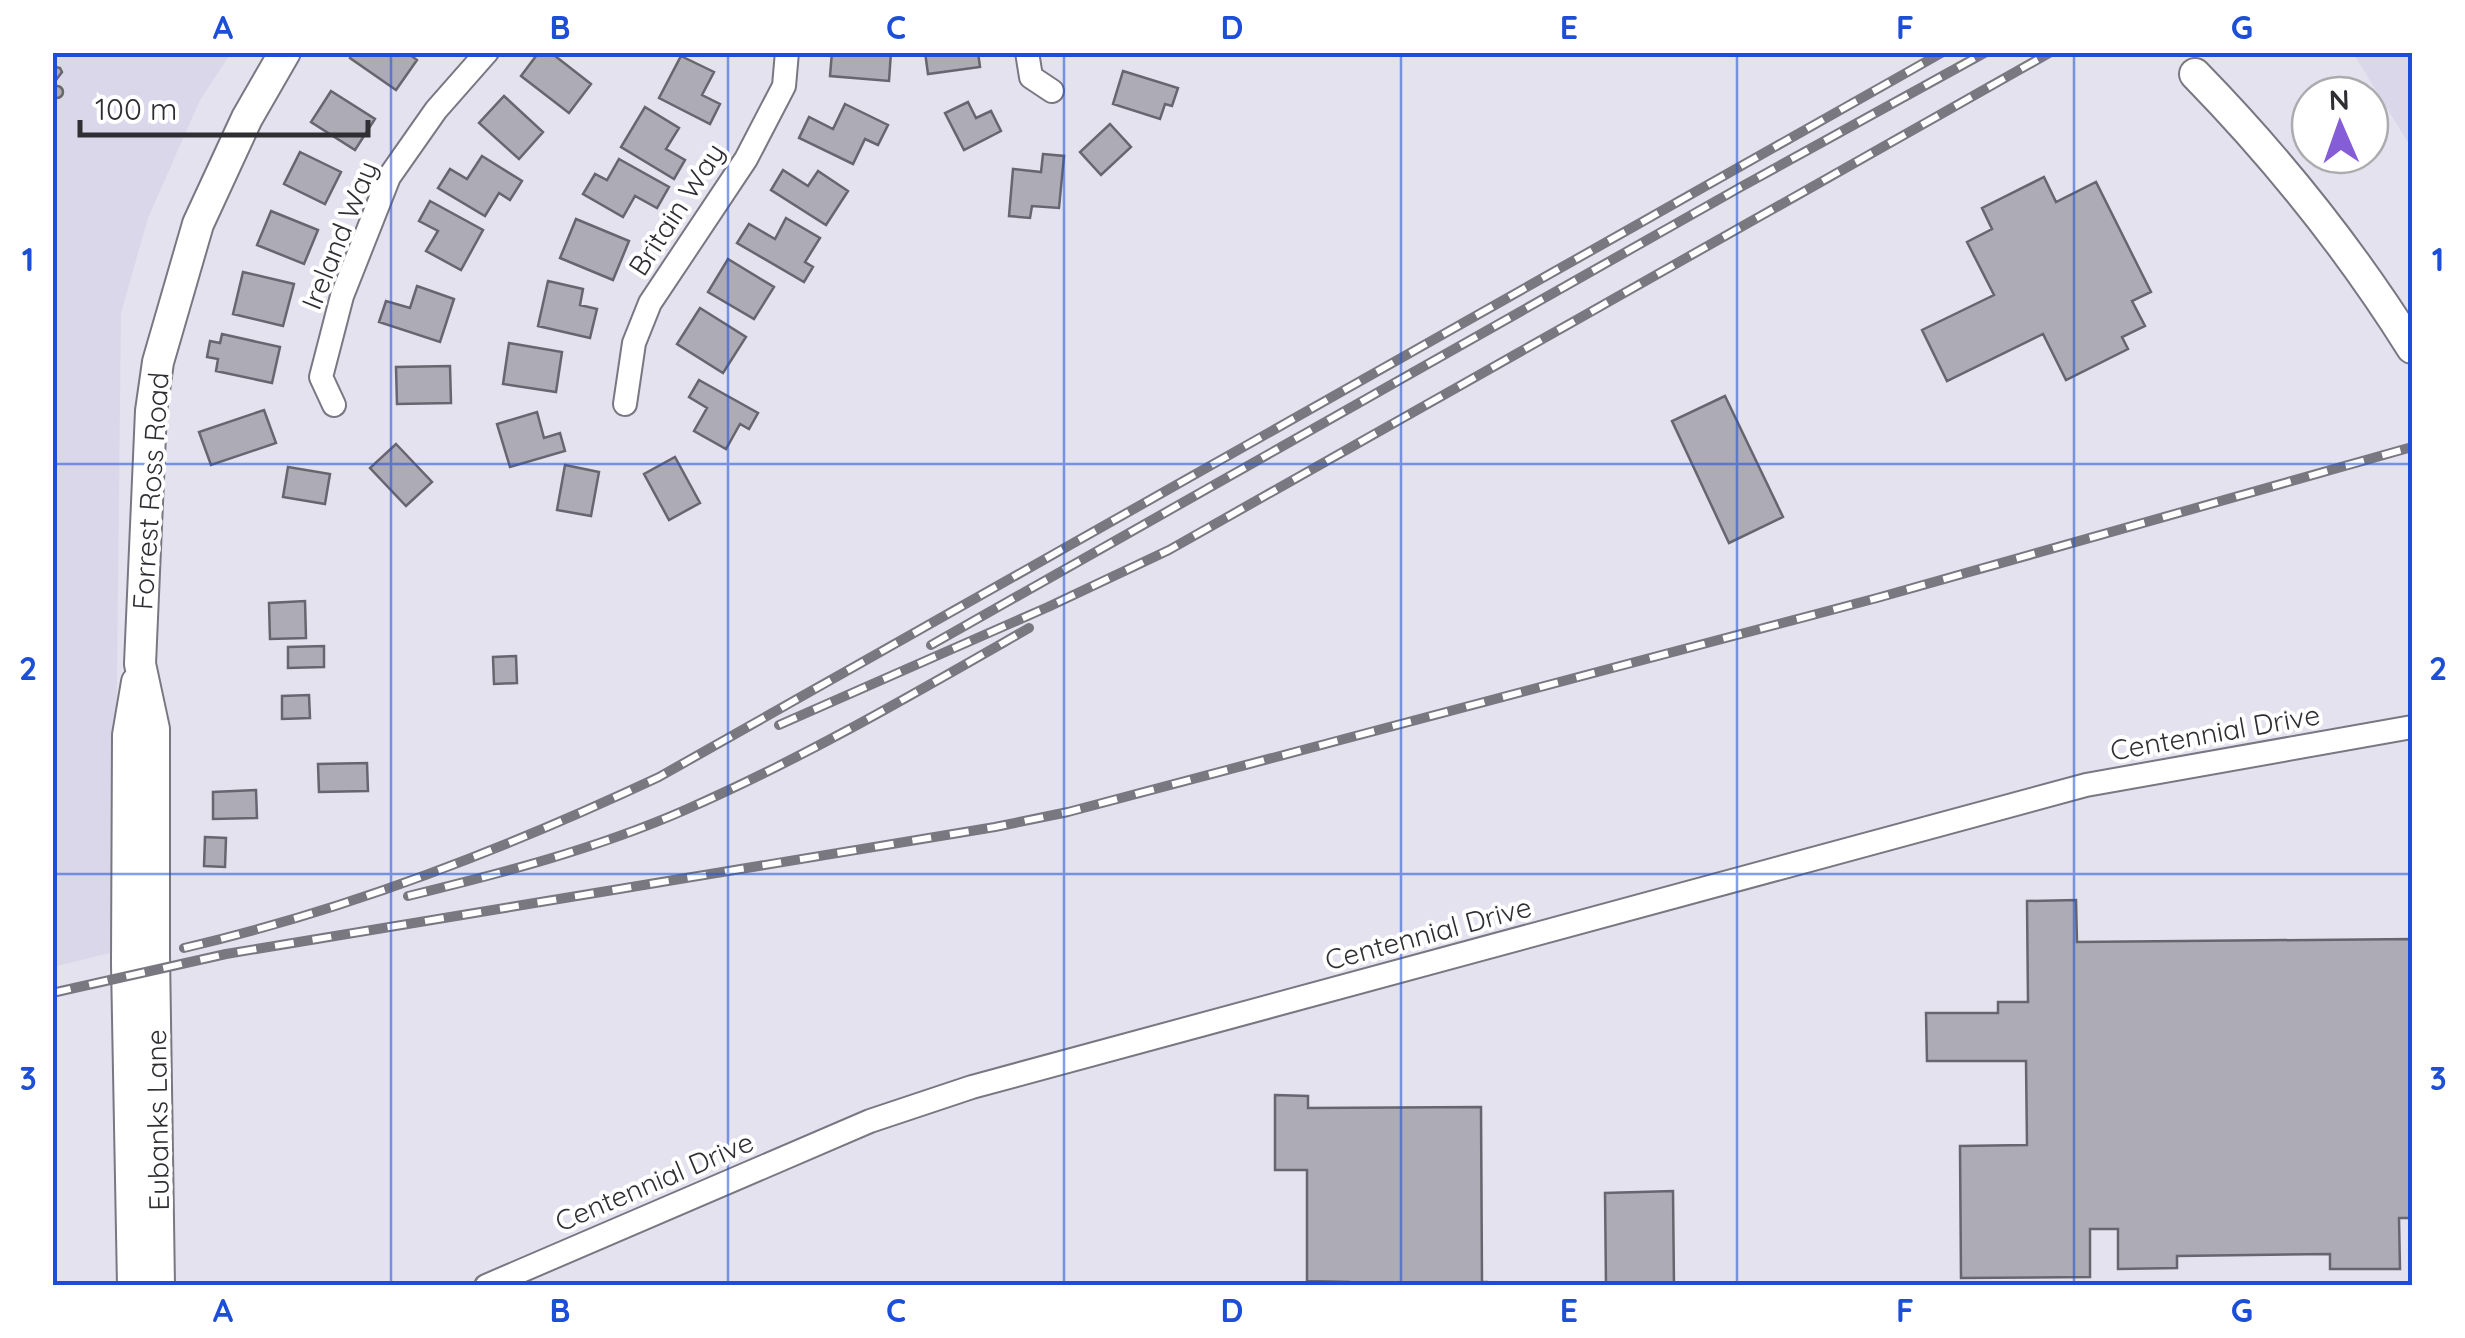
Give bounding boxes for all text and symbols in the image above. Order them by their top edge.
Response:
text: A [213,7,234,47]
text: B [550,7,570,47]
text: C [886,7,906,47]
text: D [1221,7,1243,47]
text: E [1560,7,1578,47]
text: F [1896,7,1914,47]
text: G [2231,7,2253,47]
scale bar [80,75,368,137]
north arrow [2290,75,2390,175]
text: N [2328,82,2350,117]
text: 100 m [95,90,177,128]
street label: Britain Way [620,136,732,282]
street label: Ireland Way [293,156,385,314]
text: 1 [22,239,34,279]
text: 1 [2432,239,2444,279]
street label: Forrest Ross Road [124,371,176,611]
text: 2 [19,648,37,688]
text: 2 [2429,648,2447,688]
street label: Centennial Drive [2107,696,2323,768]
street label: Centennial Drive [1321,889,1535,977]
street label: Eubanks Lane [138,1029,176,1211]
text: 3 [19,1058,37,1098]
text: 3 [2429,1058,2447,1098]
street label: Centennial Drive [549,1123,759,1239]
text: A [213,1290,234,1330]
text: B [550,1290,570,1330]
text: C [886,1290,906,1330]
text: D [1221,1290,1243,1330]
text: E [1560,1290,1578,1330]
text: F [1896,1290,1914,1330]
text: G [2231,1290,2253,1330]

